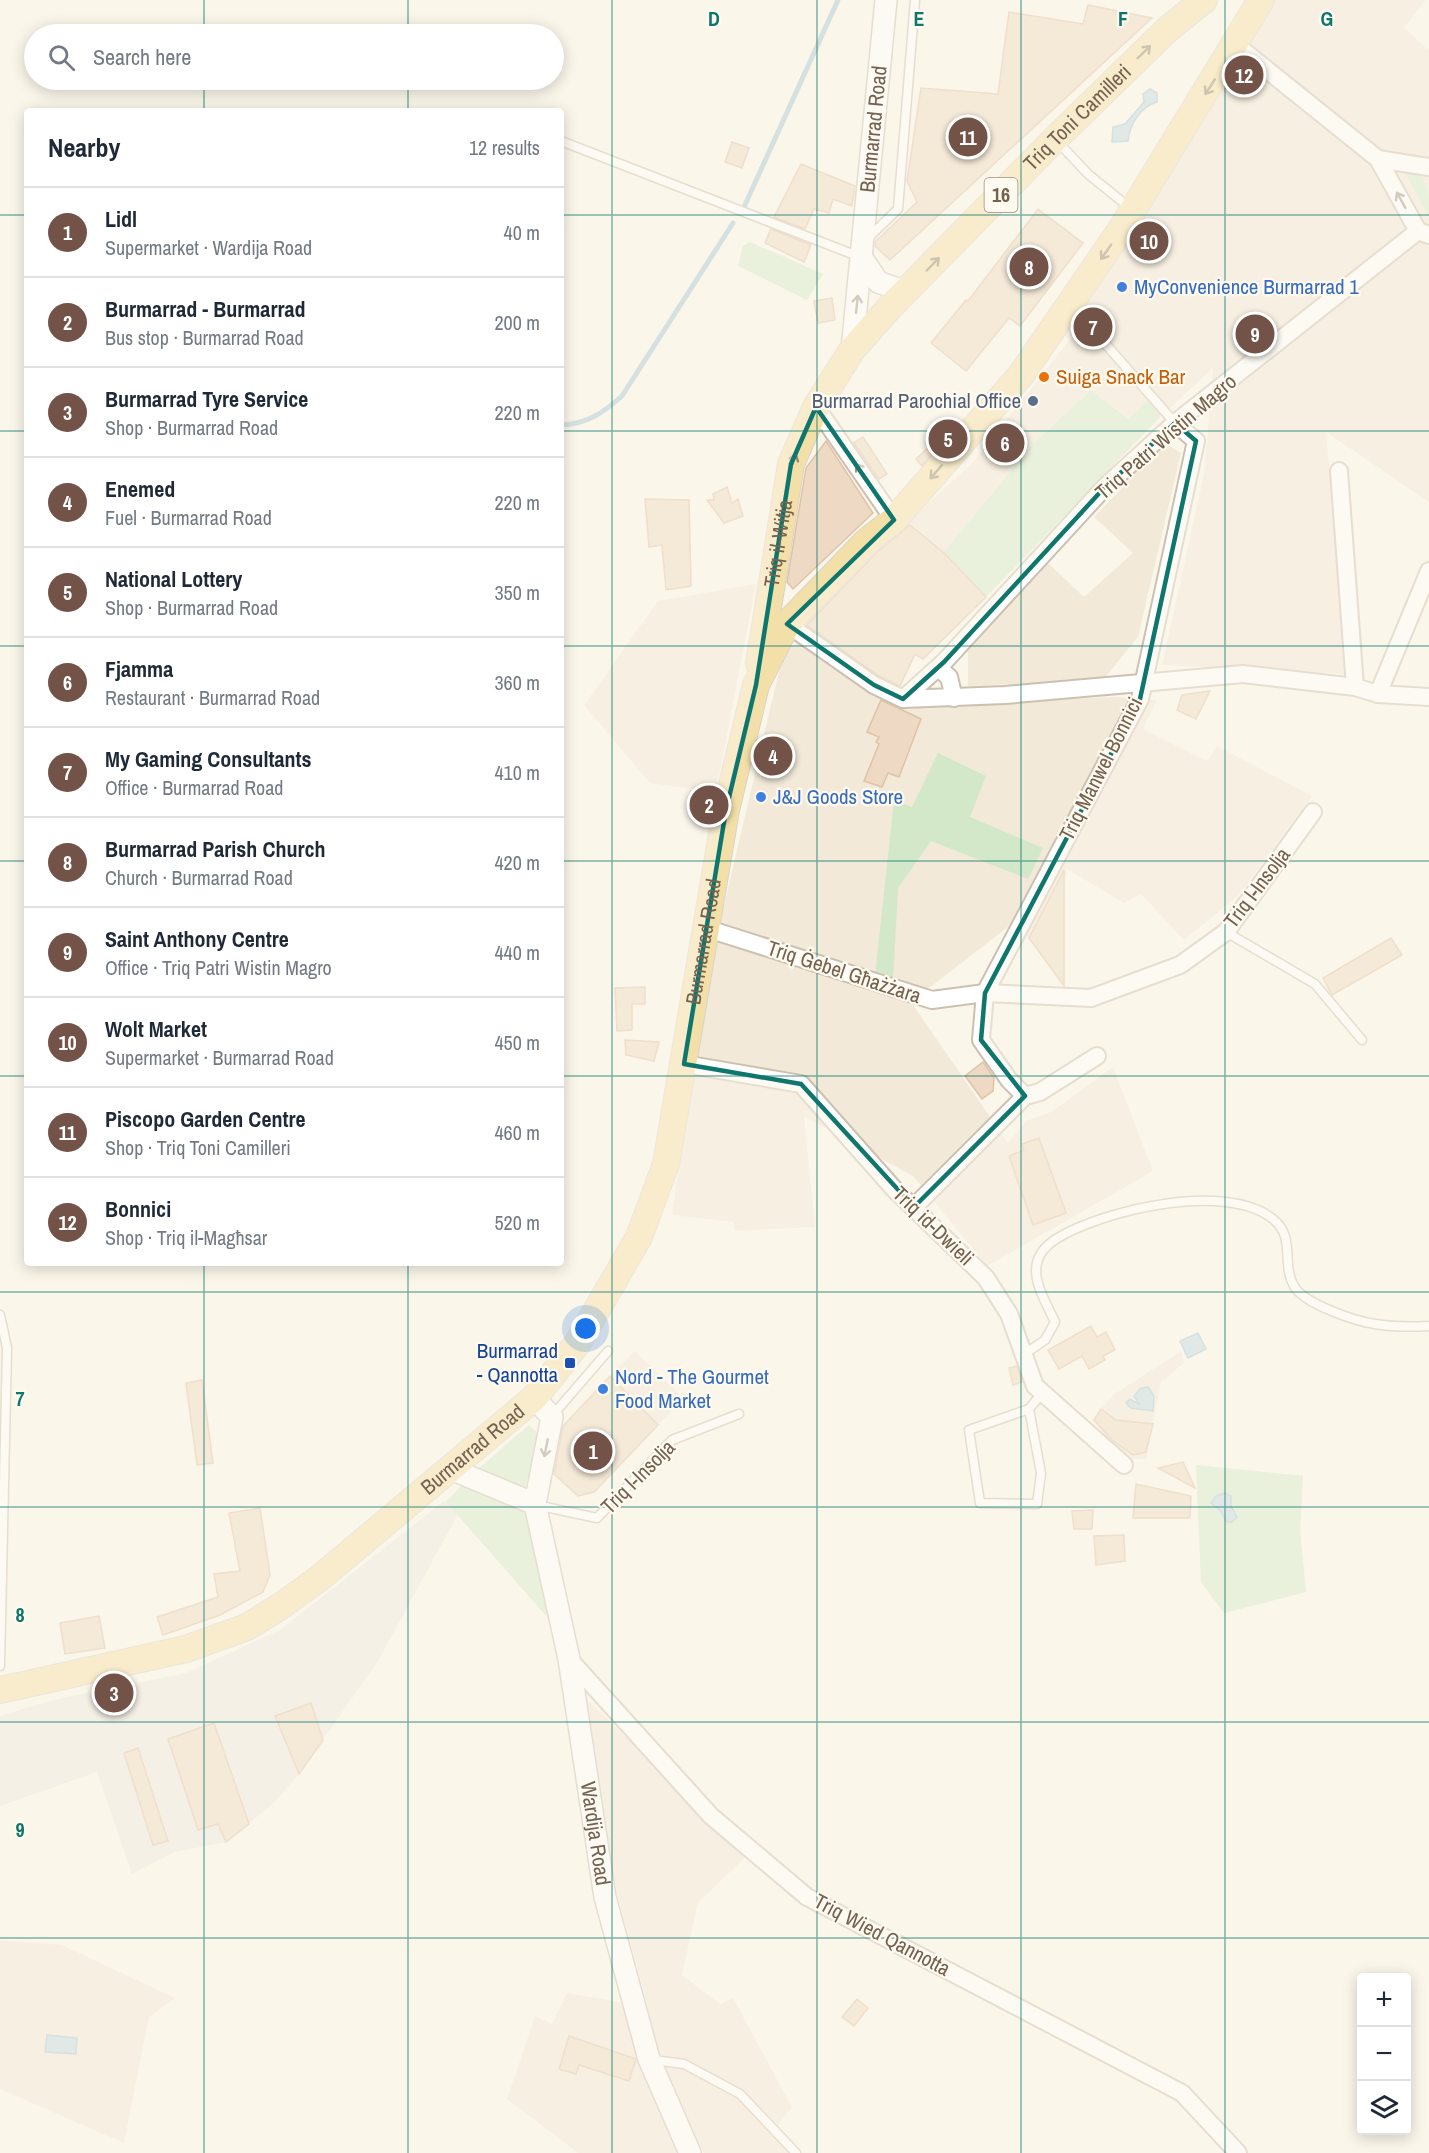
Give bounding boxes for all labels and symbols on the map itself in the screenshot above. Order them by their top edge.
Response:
text: D [708,5,720,32]
text: E [914,5,925,32]
text: F [1118,5,1128,32]
text: G [1321,5,1333,32]
one-way arrow [1137,45,1152,59]
pin: 12 [1224,52,1264,98]
street label: Triq Toni Camilleri [1017,58,1137,177]
street label: Burmarrad Road [852,64,894,194]
one-way arrow [1204,78,1217,95]
pin: 11 [948,114,988,160]
road number: 16 [984,178,1018,212]
one-way arrow [1395,192,1407,209]
pin: 10 [1130,218,1168,264]
one-way arrow [1100,243,1112,259]
pin: 8 [1010,244,1048,290]
one-way arrow [925,257,940,272]
place label: MyConvenience Burmarrad 1 [1134,272,1359,301]
marker: MyConvenience Burmarrad 1 [1115,280,1129,294]
one-way arrow [852,294,863,314]
pin: 7 [1074,304,1112,350]
pin: 9 [1236,312,1274,356]
place label: Suiga Snack Bar [1056,362,1186,391]
street label: Triq Patri Wistin Magro [1089,367,1242,506]
marker: Suiga Snack Bar [1037,370,1051,384]
place label: Burmarrad Parochial Office [812,386,1021,415]
marker: Burmarrad Parochial Office [1026,394,1040,408]
pin: 5 [928,416,968,462]
pin: 6 [986,420,1024,466]
one-way arrow [788,453,799,472]
one-way arrow [855,464,867,480]
one-way arrow [929,464,943,479]
street label: Triq il-Witja [756,497,799,589]
street label: Triq Manwel Bonnici [1052,692,1149,845]
pin: 4 [754,734,792,778]
pin: 2 [690,782,728,828]
place label: J&J Goods Store [773,782,903,811]
marker: J&J Goods Store [754,790,768,804]
street label: Triq l-Insolja [1217,841,1297,934]
street label: Burmarrad Road [678,876,728,1007]
street label: Triq Ġebel Għażżara [764,933,925,1010]
street label: Triq id-Dwieli [886,1180,980,1272]
your location [571,1314,600,1343]
place label: Burmarrad - Qannotta [477,1336,558,1389]
marker: Burmarrad - Qannotta [563,1356,577,1370]
place label: Nord - The Gourmet Food Market [615,1362,769,1415]
marker: Nord - The Gourmet Food Market [596,1382,610,1396]
text: 7 [15,1385,25,1412]
street label: Burmarrad Road [414,1397,531,1501]
pin: 1 [574,1428,612,1474]
street label: Triq l-Insolja [594,1433,681,1520]
one-way arrow [540,1437,551,1457]
text: 8 [15,1601,25,1628]
pin: 3 [94,1670,134,1716]
street label: Wardija Road [574,1780,618,1887]
text: 9 [15,1816,25,1843]
street label: Triq Wied Qannotta [809,1886,956,1983]

